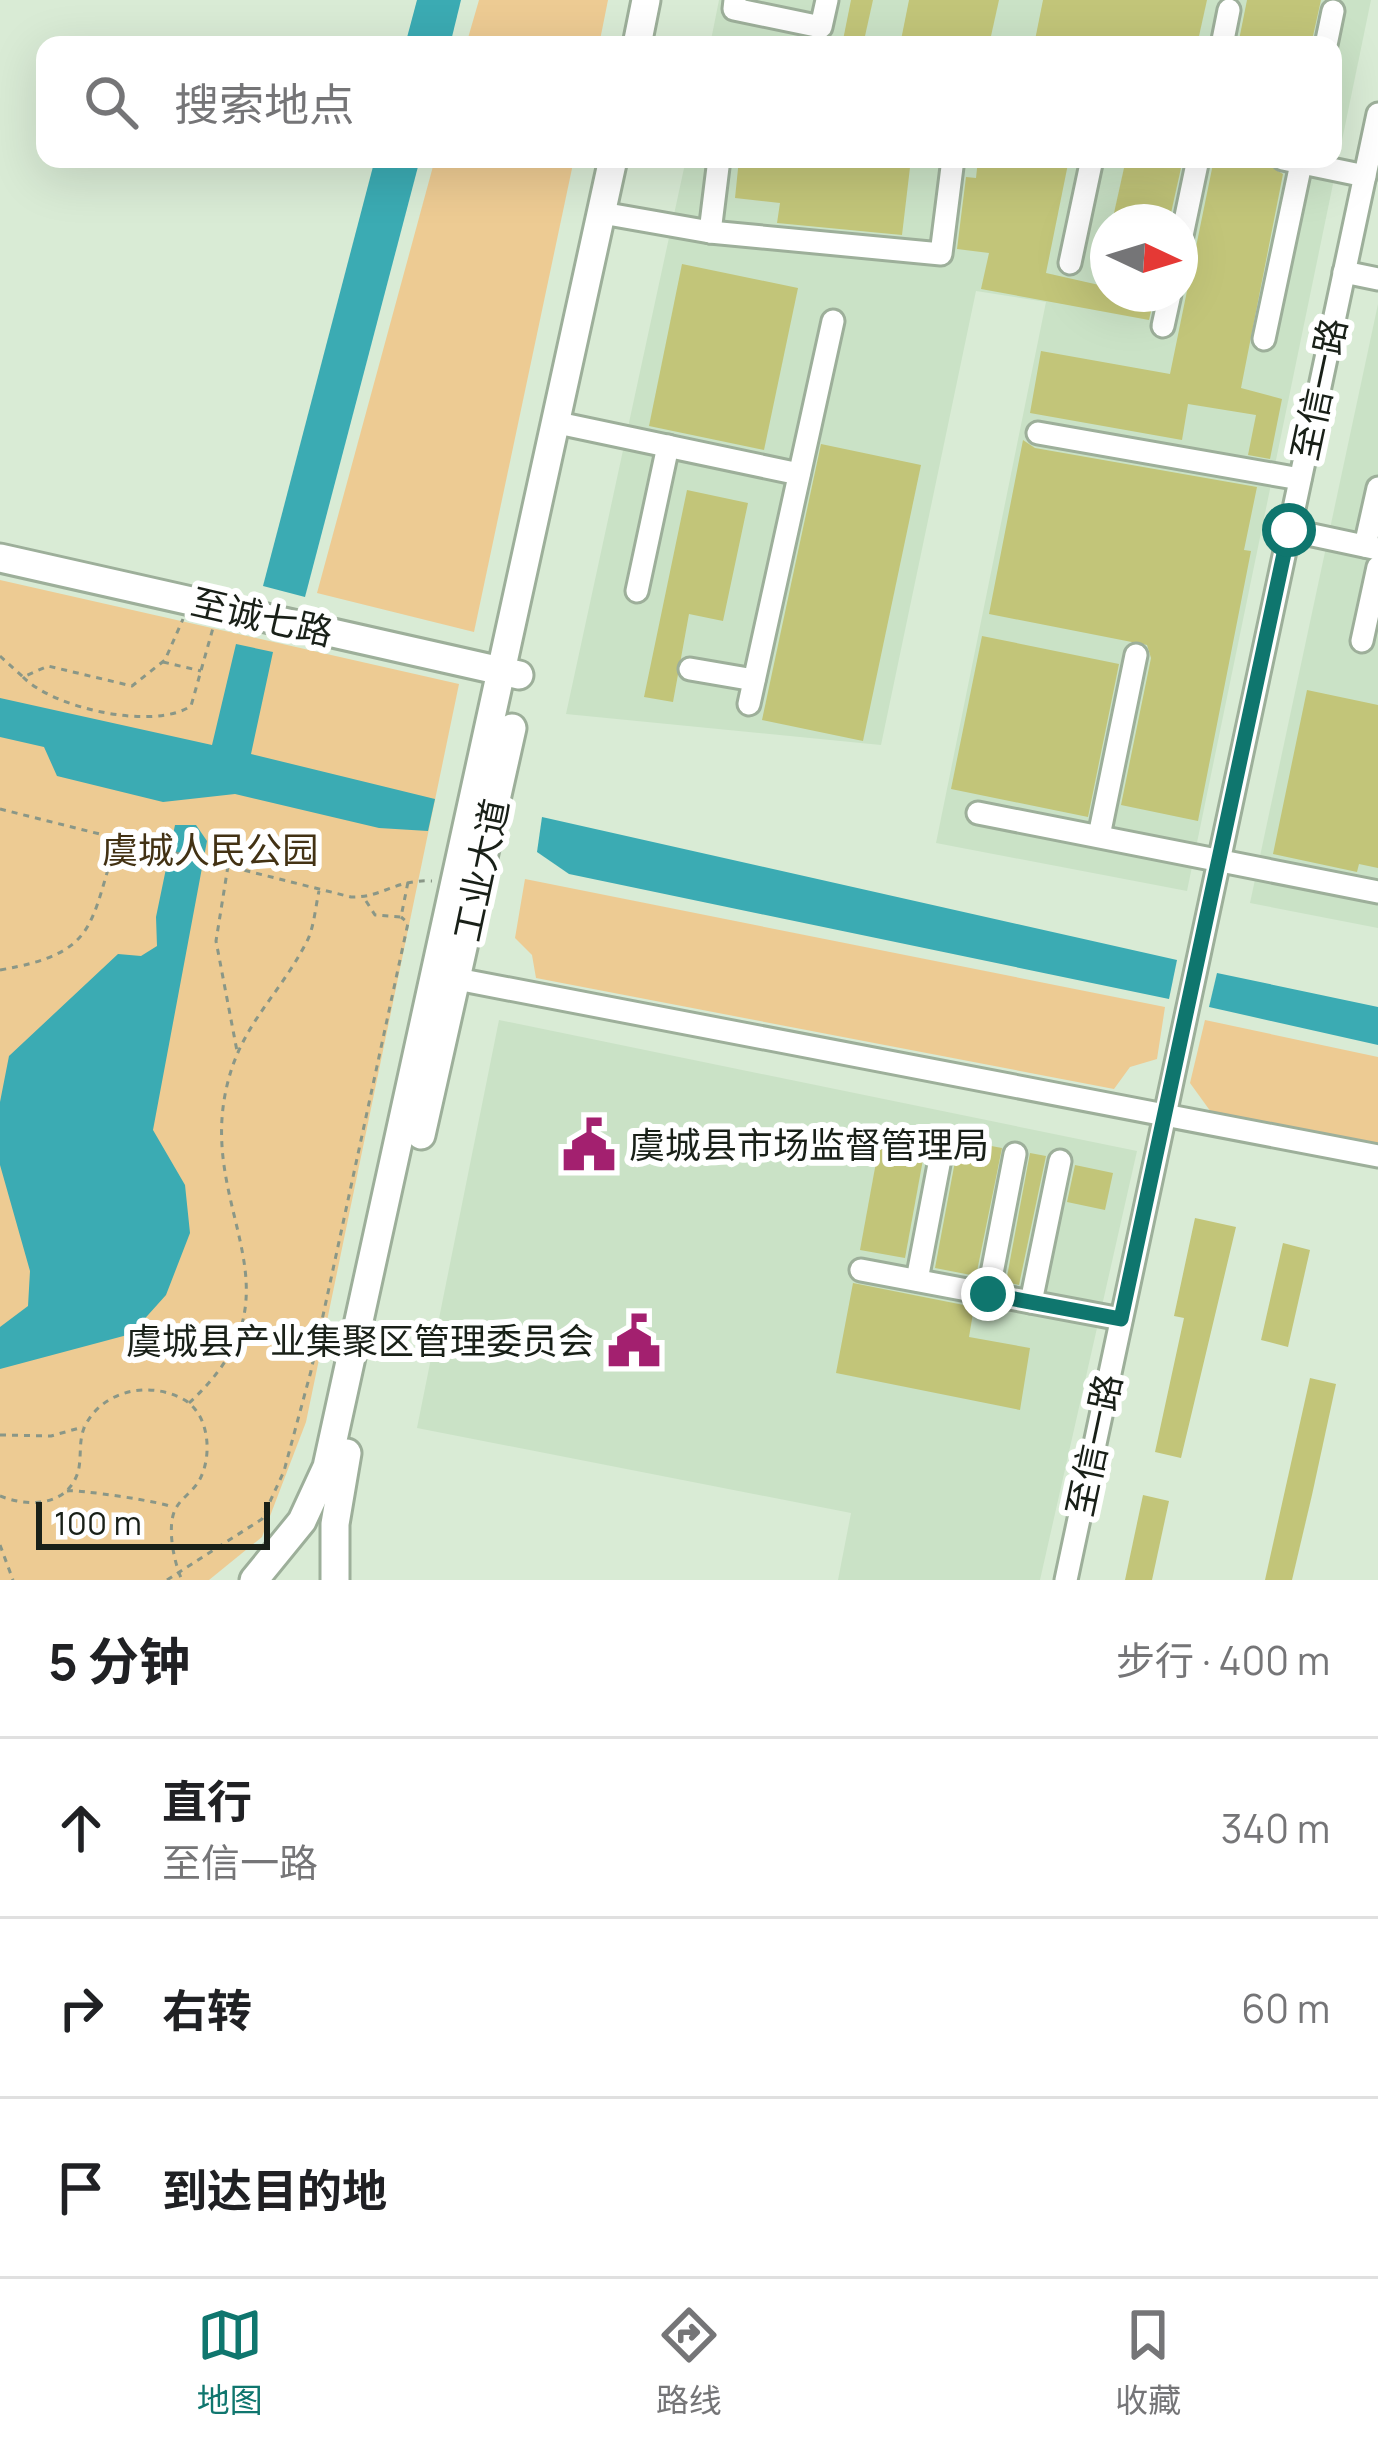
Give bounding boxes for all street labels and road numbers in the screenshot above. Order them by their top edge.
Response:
street label: 至信一路 [1280,313,1357,464]
street label: 至诚七路 [186,576,338,657]
street label: 工业大道 [442,794,519,945]
street label: 至信一路 [1055,1369,1132,1520]

